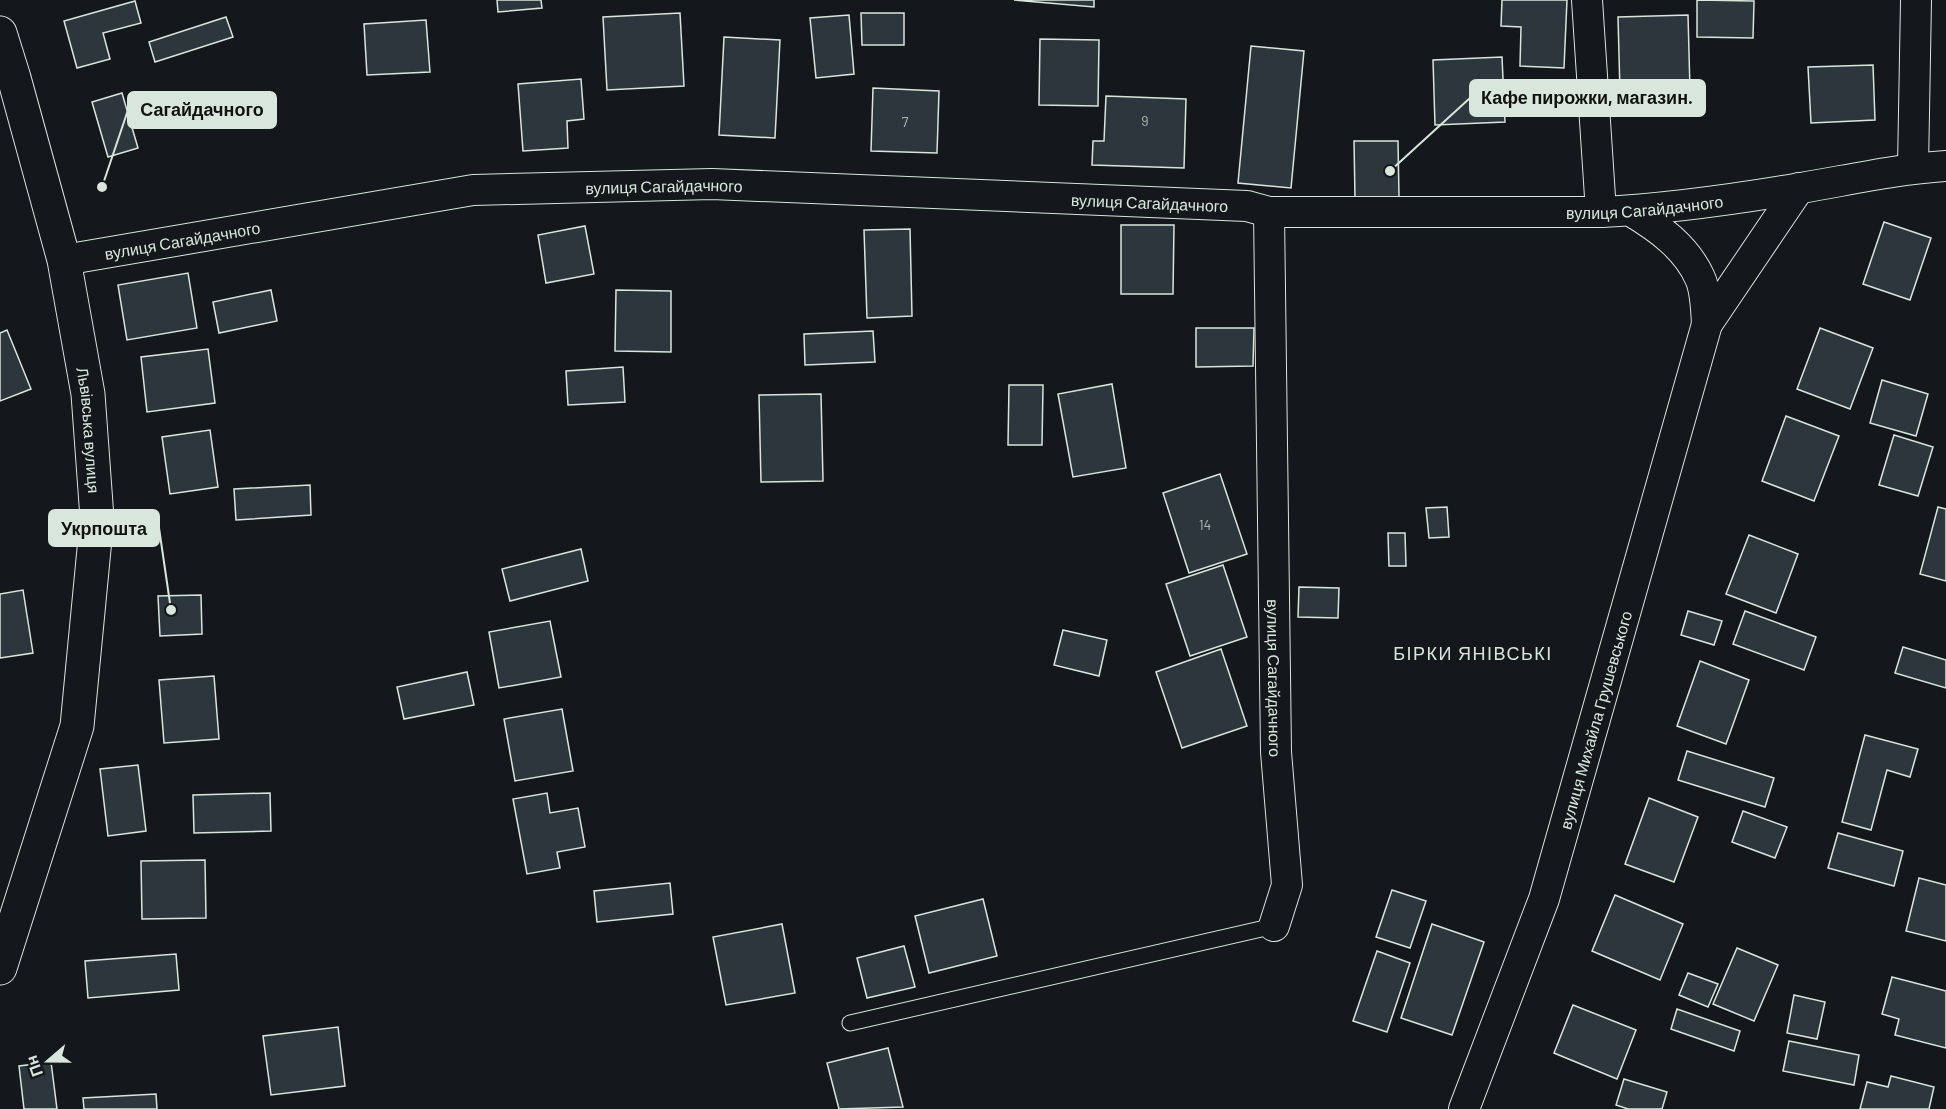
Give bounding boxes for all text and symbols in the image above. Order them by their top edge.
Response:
callout: Кафе пирожки, магазин. [1470,80,1705,116]
text: Кафе пирожки, магазин. [1481,86,1693,108]
callout: Сагайдачного [128,92,276,128]
text: Сагайдачного [140,98,264,120]
house number: 9 [1141,112,1149,129]
house number: 7 [902,113,909,130]
street label: вулиця Сагайдачного [585,174,743,197]
street label: вулиця Сагайдачного [1071,189,1229,215]
street label: вулиця Сагайдачного [1566,191,1724,222]
street label: вулиця Сагайдачного [103,217,262,262]
street label: Львівська вулиця [74,365,105,494]
callout: Укрпошта [49,510,159,546]
house number: 14 [1199,516,1211,533]
text: Укрпошта [61,517,148,539]
street label: вулиця Сагайдачного [1265,599,1286,758]
street label: вулиця Михайла Грушевського [1555,608,1635,831]
district label: БІРКИ ЯНІВСЬКІ [1393,642,1553,664]
north arrow [18,1031,78,1091]
text: Пн [21,1053,46,1079]

